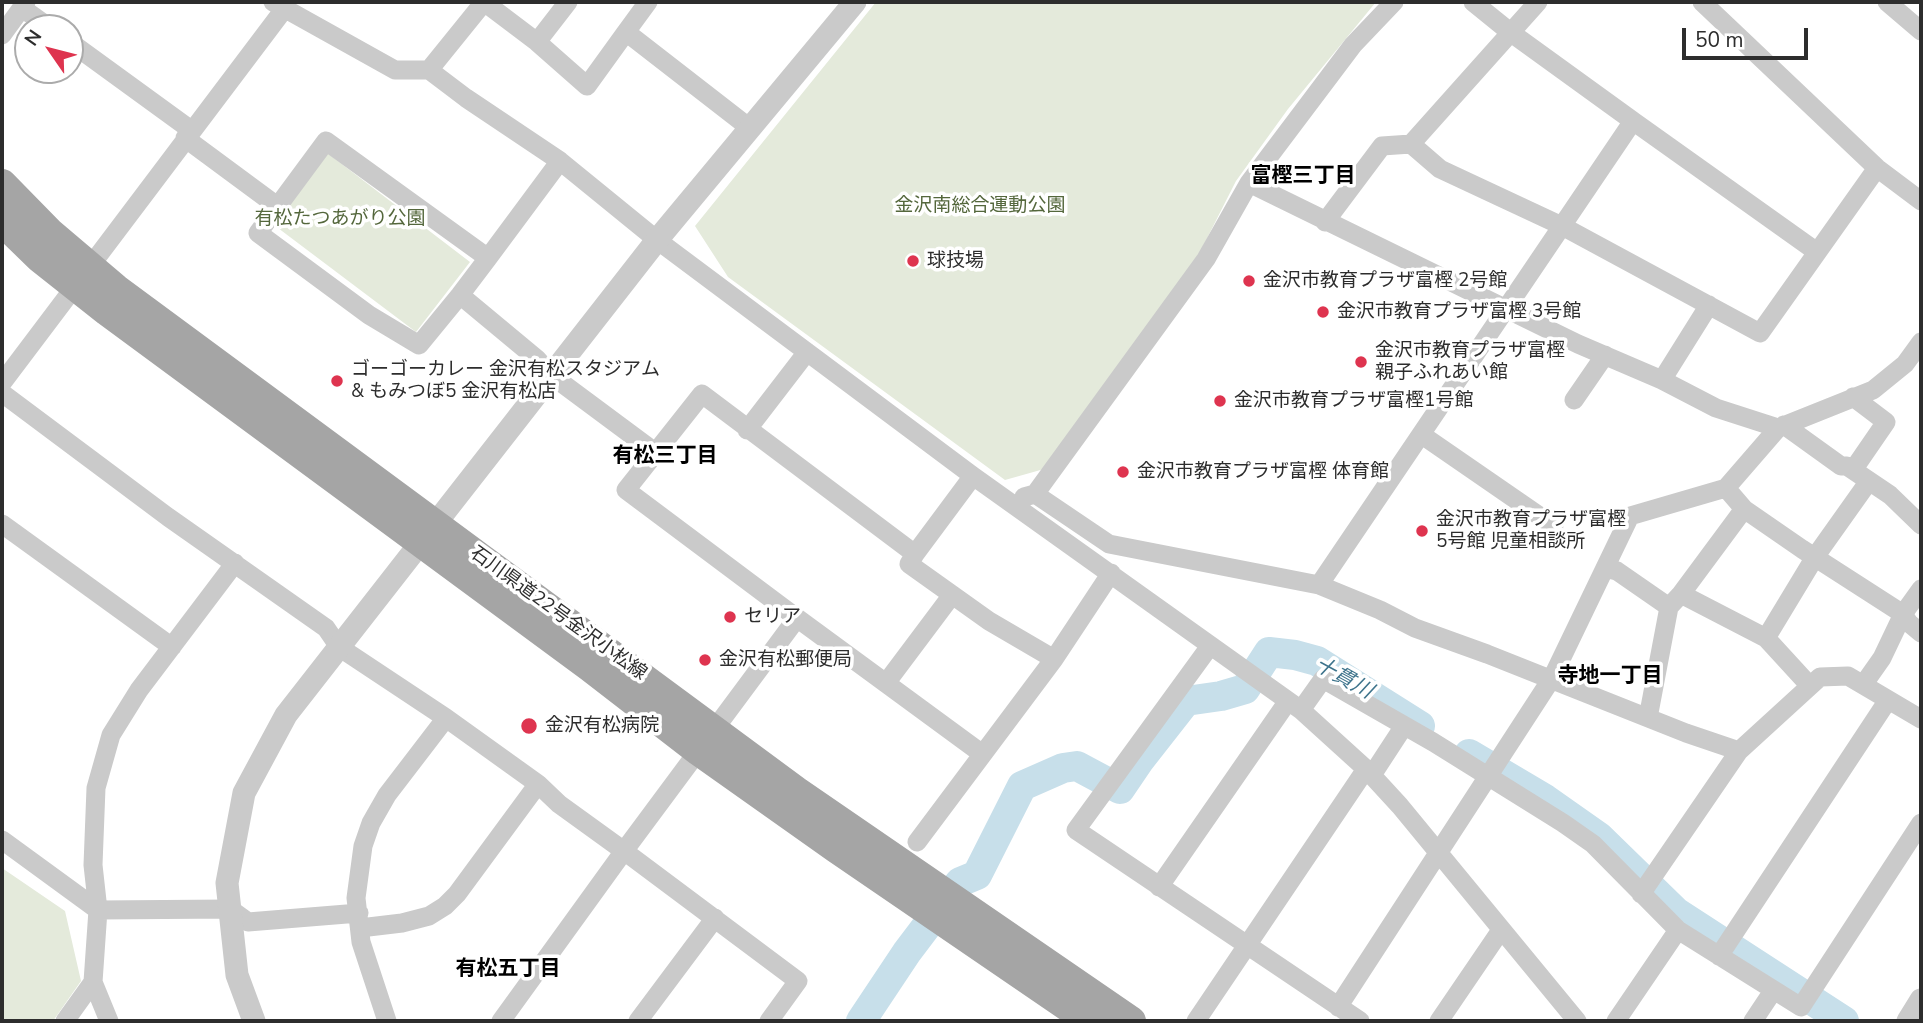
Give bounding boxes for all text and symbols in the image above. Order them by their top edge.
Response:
north arrow [14,14,84,84]
scale bar [1685,14,1811,58]
text: N [19,25,48,51]
text: 50 m [1695,26,1744,54]
district label: 富樫三丁目 [1251,164,1355,190]
park label: 金沢南総合運動公園 [895,195,1065,217]
park label: 有松たつあがり公園 [255,208,425,230]
place label: 球技場 [927,250,984,272]
marker: 球技場 [905,253,921,269]
place label: 金沢市教育プラザ富樫 2号館 [1263,270,1507,292]
marker: 金沢市教育プラザ富樫 2号館 [1241,273,1257,289]
place label: 金沢市教育プラザ富樫 3号館 [1337,301,1581,323]
marker: 金沢市教育プラザ富樫 3号館 [1315,304,1331,320]
place label: 金沢市教育プラザ富樫 親子ふれあい館 [1375,340,1565,384]
marker: 金沢市教育プラザ富樫 親子ふれあい館 [1353,354,1369,370]
place label: ゴーゴーカレー 金沢有松スタジアム & もみつぼ5 金沢有松店 [351,359,660,403]
marker: ゴーゴーカレー 金沢有松スタジアム & もみつぼ5 金沢有松店 [329,373,345,389]
place label: 金沢市教育プラザ富樫1号館 [1234,390,1473,412]
marker: 金沢市教育プラザ富樫1号館 [1212,393,1228,409]
district label: 有松三丁目 [613,444,717,470]
place label: 金沢市教育プラザ富樫 体育館 [1137,461,1389,483]
marker: 金沢市教育プラザ富樫 体育館 [1115,464,1131,480]
place label: 金沢市教育プラザ富樫 5号館 児童相談所 [1436,509,1626,553]
marker: 金沢市教育プラザ富樫 5号館 児童相談所 [1414,523,1430,539]
street label: 石川県道22号金沢小松線 [465,542,651,686]
place label: セリア [744,606,801,628]
marker: セリア [722,609,738,625]
place label: 金沢有松郵便局 [719,649,852,671]
marker: 金沢有松郵便局 [697,652,713,668]
water label: 十貫川 [1309,653,1377,705]
district label: 寺地一丁目 [1558,664,1662,690]
place label: 金沢有松病院 [545,715,659,737]
marker: 金沢有松病院 [519,716,539,736]
district label: 有松五丁目 [456,957,560,983]

